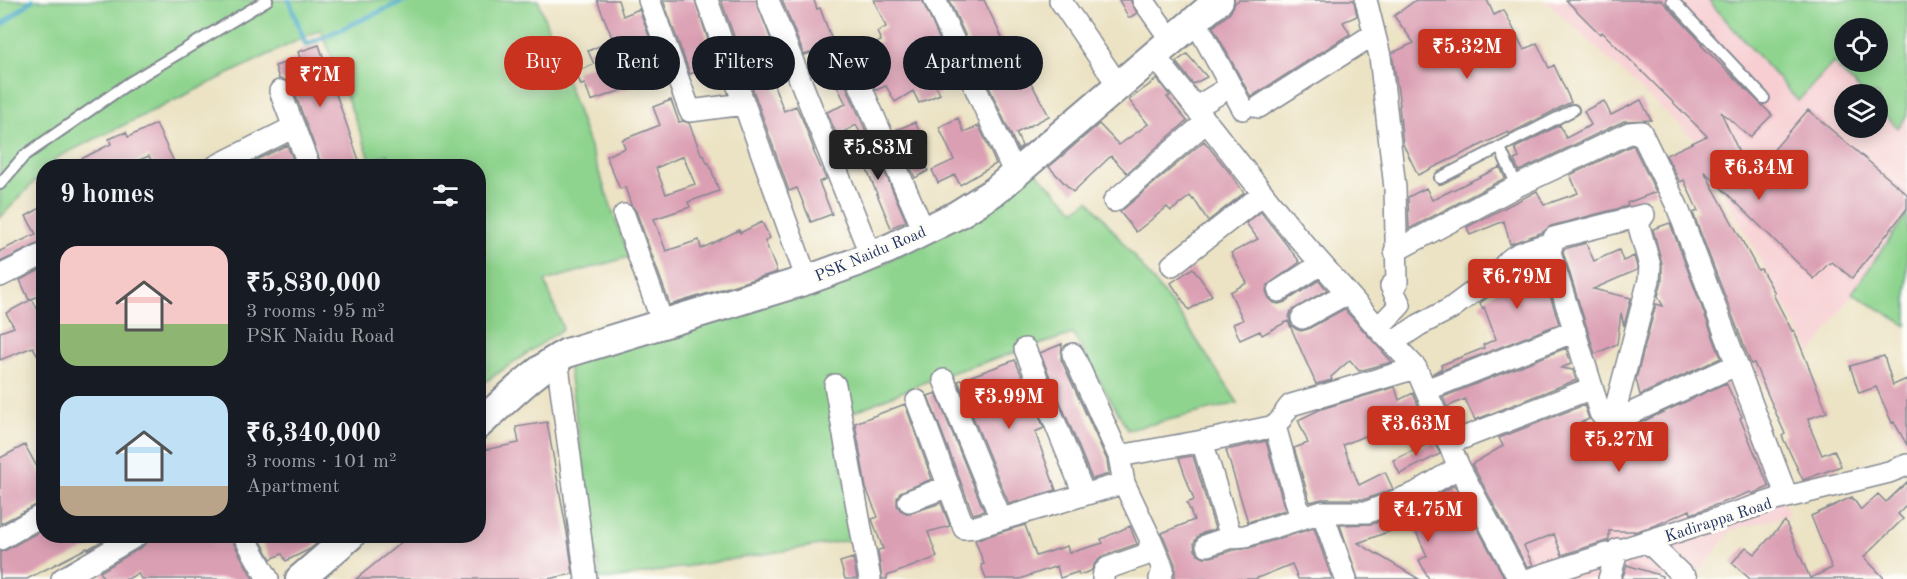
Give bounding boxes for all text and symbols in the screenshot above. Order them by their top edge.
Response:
map controls [1834,18,1888,138]
button: locate [1834,18,1888,72]
pin: ₹5.32M [1418,29,1516,80]
chip: Buy [504,36,583,90]
chip: Rent [595,36,680,90]
chip: Filters [692,36,795,90]
chip: New [807,36,891,90]
chip: Apartment [903,36,1043,90]
text: ₹5.32M [1432,38,1502,58]
pin: ₹7M [291,57,349,108]
text: ₹7M [300,66,340,86]
button: layers [1834,84,1888,138]
pin: ₹5.83M [829,130,927,181]
text: ₹5.83M [843,139,913,159]
pin: ₹6.34M [1710,150,1808,201]
text: ₹6.34M [1724,159,1794,179]
icon: filters [429,179,462,212]
text: 9 homes [60,182,154,208]
street label: PSK Naidu Road [813,224,929,285]
pin: ₹6.79M [1468,259,1566,310]
text: ₹6.79M [1482,268,1552,288]
icon: home [108,270,180,342]
text: ₹5,830,000 [246,271,381,297]
text: 3 rooms · 95 m² [246,302,385,322]
text: PSK Naidu Road [246,327,395,347]
pin: ₹3.99M [960,379,1058,430]
text: ₹3.99M [974,388,1044,408]
pin: ₹3.63M [1367,406,1465,457]
text: ₹3.63M [1381,415,1451,435]
icon: home [108,420,180,492]
text: ₹6,340,000 [246,421,381,447]
pin: ₹5.27M [1570,422,1668,473]
text: ₹5.27M [1584,431,1654,451]
text: 3 rooms · 101 m² [246,452,396,472]
text: Apartment [246,477,340,497]
pin: ₹4.75M [1379,492,1477,543]
street label: Kadirappa Road [1663,496,1774,546]
text: ₹4.75M [1393,501,1463,521]

